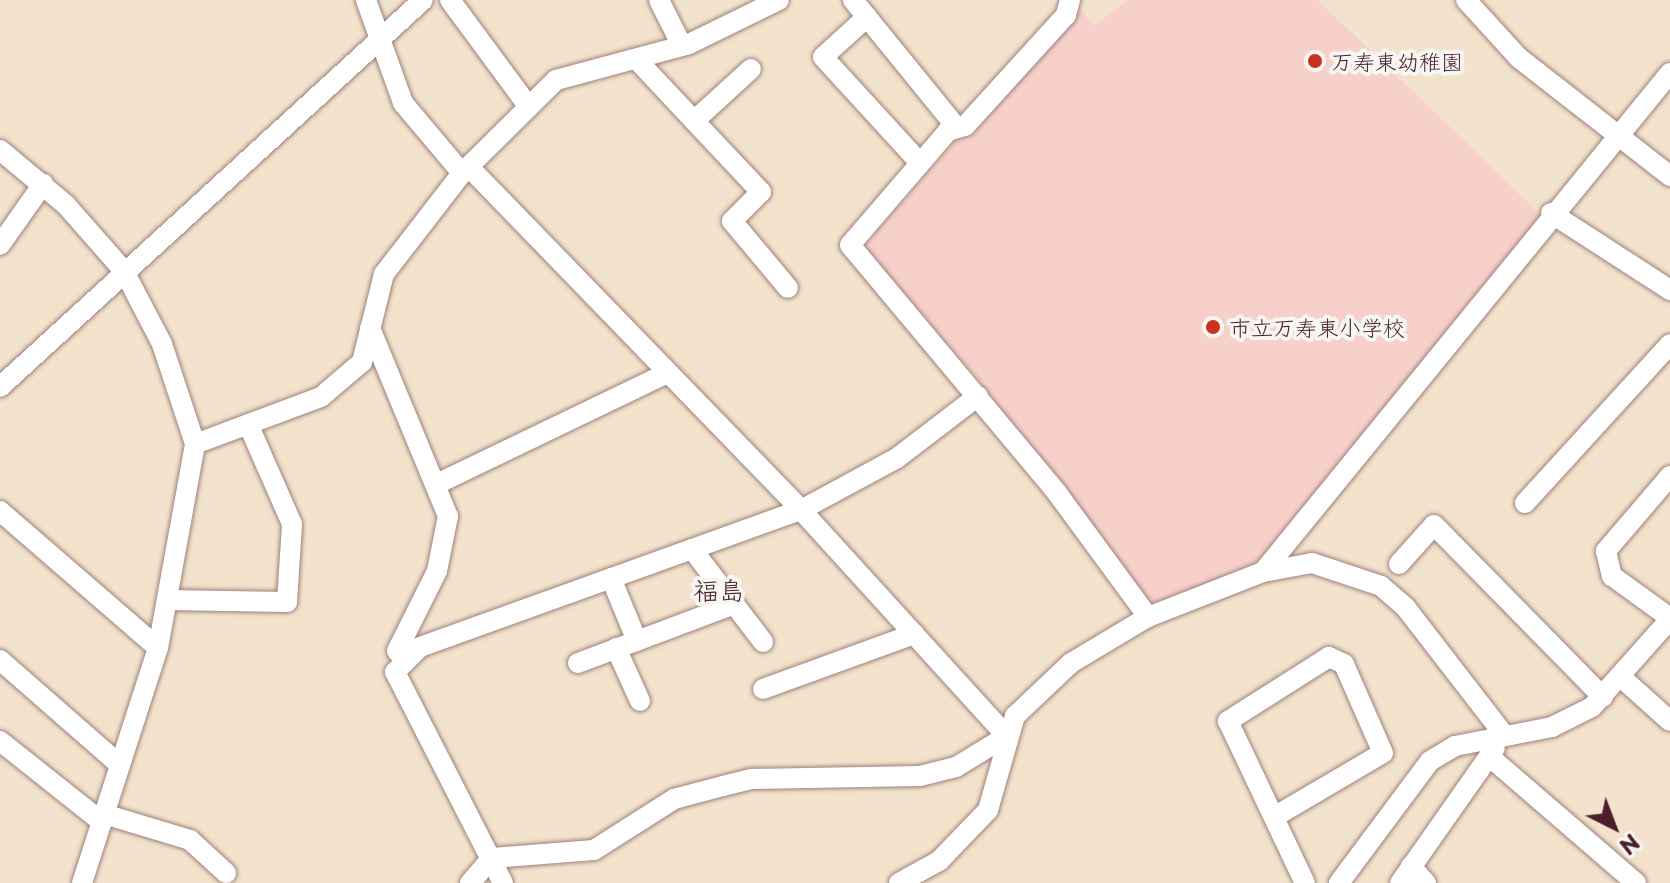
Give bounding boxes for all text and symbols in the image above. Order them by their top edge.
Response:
place label: 万寿東幼稚園 [1331,48,1463,74]
marker: 万寿東幼稚園 [1306,52,1324,70]
place label: 市立万寿東小学校 [1229,314,1405,340]
marker: 市立万寿東小学校 [1204,318,1222,336]
district label: 福島 [693,574,745,606]
north arrow [1574,787,1654,867]
text: N [1613,827,1648,863]

